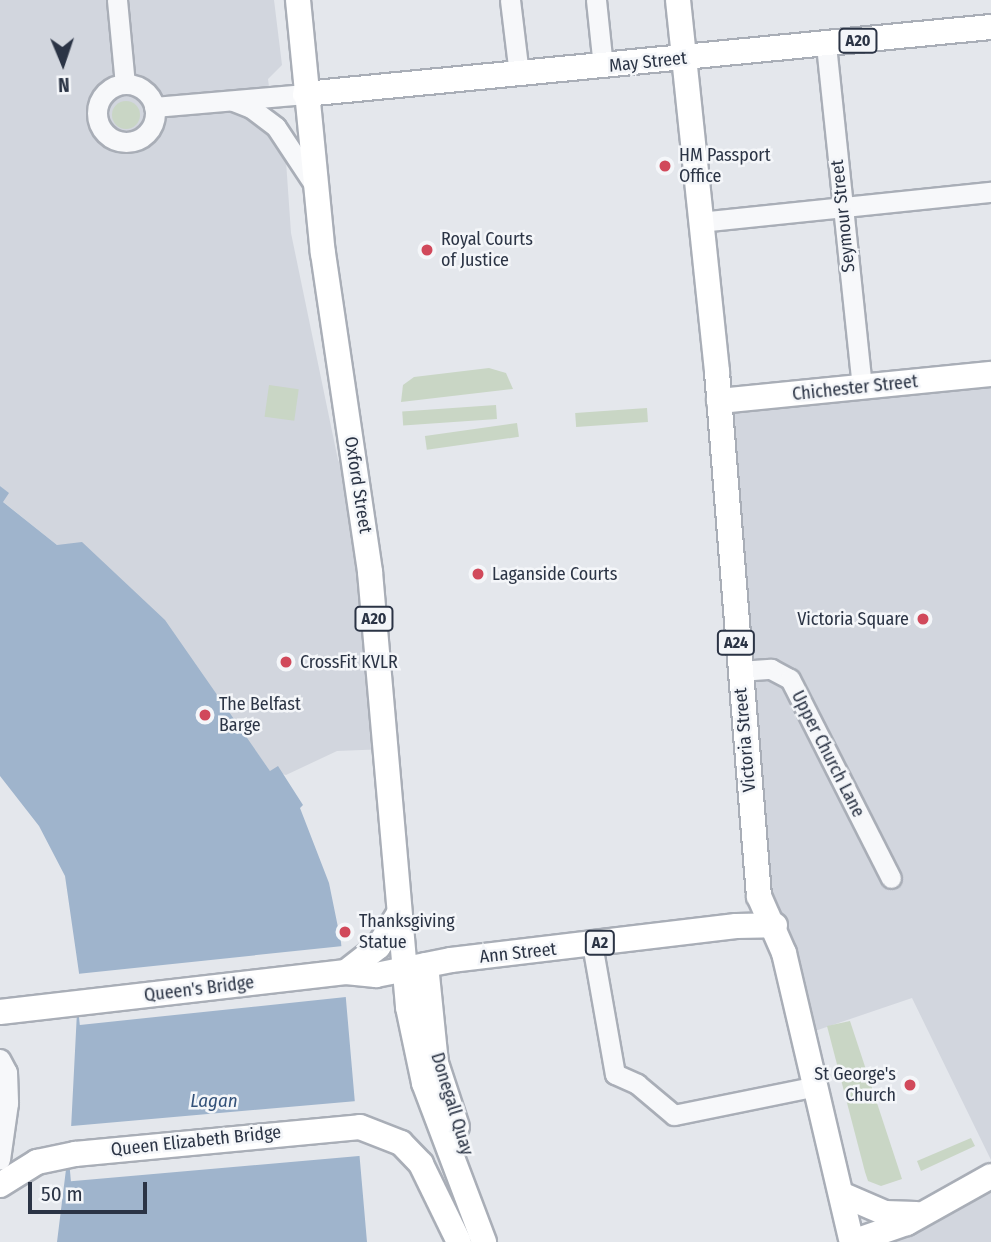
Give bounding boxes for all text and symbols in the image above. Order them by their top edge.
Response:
north arrow [28,28,98,98]
road number: A20 [837,28,879,54]
street label: May Street [608,47,688,77]
text: N [58,73,70,96]
place label: HM Passport Office [679,145,771,188]
marker: HM Passport Office [657,158,673,174]
street label: Seymour Street [826,159,860,273]
place label: Royal Courts of Justice [441,229,533,272]
marker: Royal Courts of Justice [419,242,435,258]
street label: Chichester Street [791,371,919,405]
street label: Oxford Street [340,435,376,535]
place label: Laganside Courts [492,563,617,585]
marker: Laganside Courts [470,566,486,582]
road number: A20 [353,606,395,632]
place label: Victoria Square [797,608,909,630]
marker: Victoria Square [915,611,931,627]
road number: A24 [717,630,755,656]
place label: CrossFit KVLR [300,651,398,673]
marker: CrossFit KVLR [278,654,294,670]
street label: Victoria Street [730,687,760,793]
street label: Upper Church Lane [787,687,869,821]
place label: The Belfast Barge [219,694,301,736]
marker: The Belfast Barge [197,707,213,723]
place label: Thanksgiving Statue [359,911,455,954]
marker: Thanksgiving Statue [337,924,353,940]
road number: A2 [584,931,616,956]
street label: Ann Street [479,938,557,968]
street label: Queen's Bridge [143,972,255,1006]
street label: Donegall Quay [426,1050,478,1158]
place label: St George's Church [814,1064,896,1106]
marker: St George's Church [902,1077,918,1093]
water label: Lagan [190,1090,238,1112]
street label: Queen Elizabeth Bridge [110,1121,282,1161]
scale bar [32,1168,150,1212]
text: 50 m [41,1181,83,1207]

